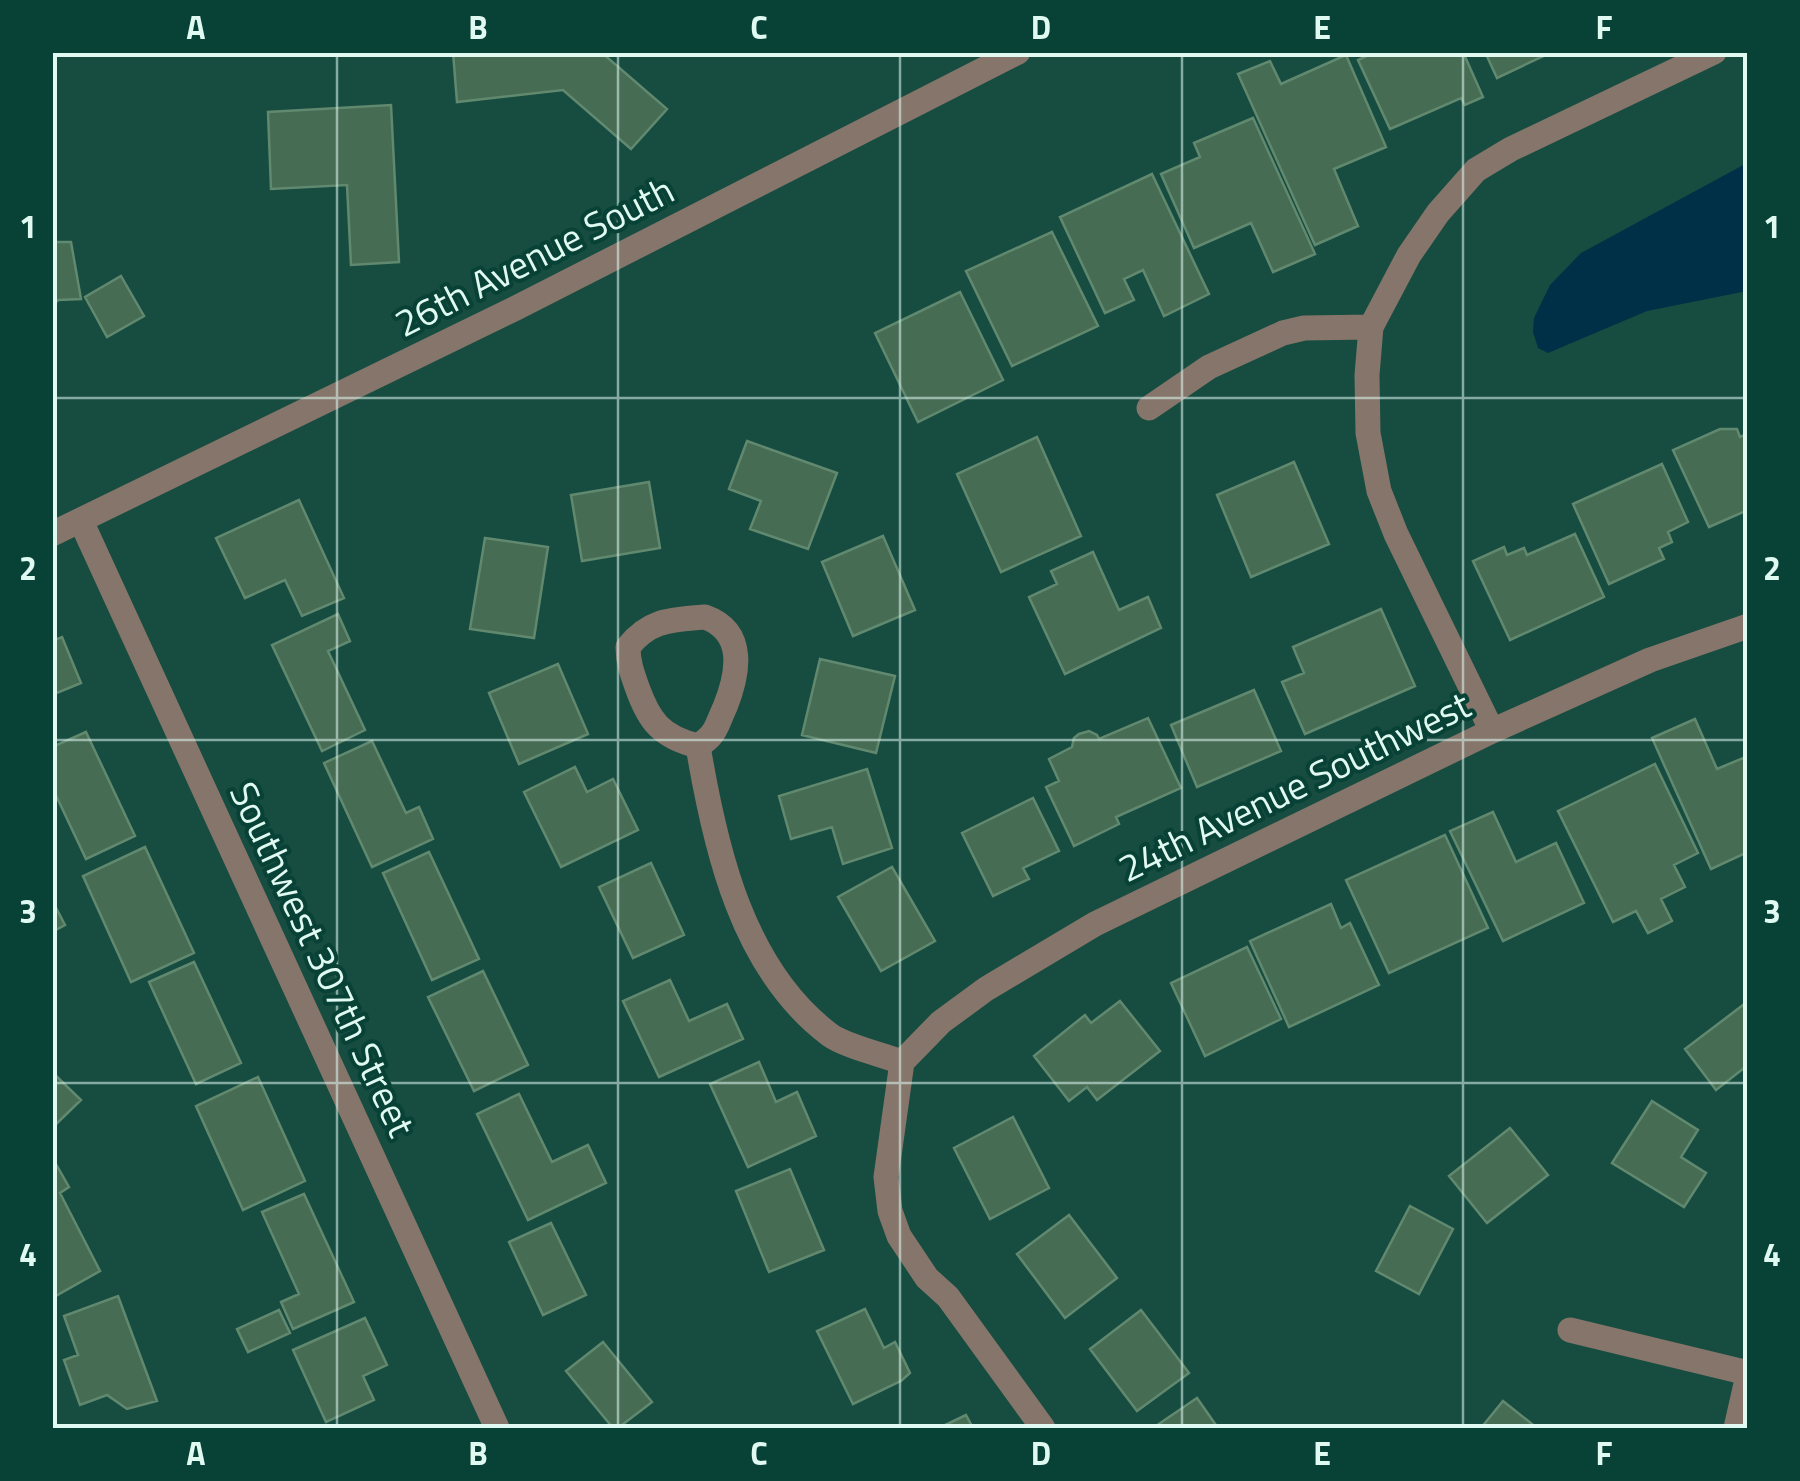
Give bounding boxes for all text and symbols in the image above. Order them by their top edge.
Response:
text: A [186,3,206,51]
text: B [468,3,488,51]
text: C [750,3,768,51]
text: D [1031,3,1051,51]
text: E [1313,3,1331,51]
text: F [1596,3,1613,51]
street label: 26th Avenue South [384,161,684,351]
text: 1 [19,202,37,250]
text: 1 [1763,202,1781,250]
text: 2 [19,544,37,592]
text: 2 [1763,544,1781,592]
street label: 24th Avenue Southwest [1108,675,1480,897]
street label: Southwest 307th Street [215,772,431,1146]
text: 3 [19,887,37,935]
text: 3 [1763,887,1781,935]
text: 4 [19,1230,37,1278]
text: 4 [1763,1230,1781,1278]
text: A [186,1429,206,1477]
text: B [468,1429,488,1477]
text: C [750,1429,768,1477]
text: D [1031,1429,1051,1477]
text: E [1313,1429,1331,1477]
text: F [1596,1429,1613,1477]

